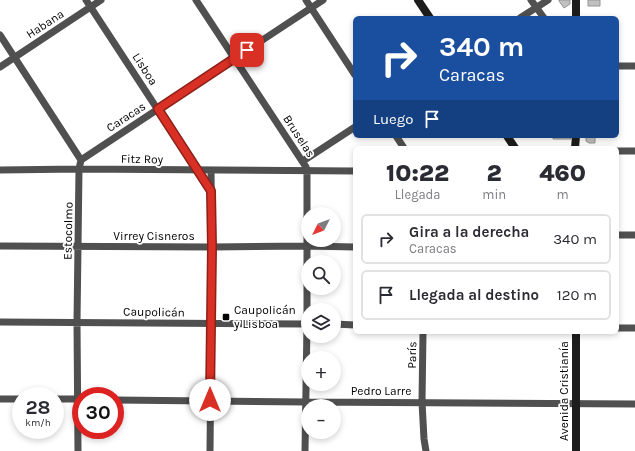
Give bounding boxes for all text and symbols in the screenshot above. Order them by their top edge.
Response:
street label: Habana [23,7,67,41]
text: 340 m [439,30,524,63]
icon: right [373,32,425,84]
pin [230,33,264,67]
icon: arrive [236,39,258,61]
street label: Lisboa [129,50,161,88]
text: Caracas [439,64,505,86]
street label: Caracas [104,99,148,135]
icon: arrive [421,108,443,130]
text: Luego [373,110,413,128]
street label: Bruselas [280,112,318,160]
street label: Fitz Roy [121,152,164,166]
text: 10:22 [386,159,449,187]
text: 2 [487,159,502,187]
text: 460 [539,159,586,187]
text: Llegada [395,187,440,202]
text: min [482,187,506,202]
text: m [556,187,569,202]
street label: Estocolmo [60,202,76,260]
north arrow [301,207,341,247]
map controls [301,207,341,439]
text: Gira a la derecha [409,223,529,241]
icon: right [375,228,397,250]
street label: Virrey Cisneros [113,229,195,243]
text: 340 m [553,230,597,248]
text: Caracas [409,241,457,256]
button: search [301,255,341,295]
icon: arrive [375,284,397,306]
text: Llegada al destino [409,286,539,304]
text: 120 m [557,286,597,304]
place label: Caupolicán y Lisboa [233,303,296,331]
button: layers [301,303,341,343]
street label: Caupolicán [123,304,185,320]
marker: Caupolicán y Lisboa [221,312,231,322]
street label: París [405,341,419,369]
street label: Avenida Cristianía [557,341,571,441]
button: + [301,351,341,391]
position arrow [189,379,231,421]
street label: Pedro Larre [351,384,411,398]
speed limit sign: 30 [72,387,124,439]
text: 28 [25,396,51,419]
button: − [301,399,341,439]
text: km/h [25,417,51,429]

